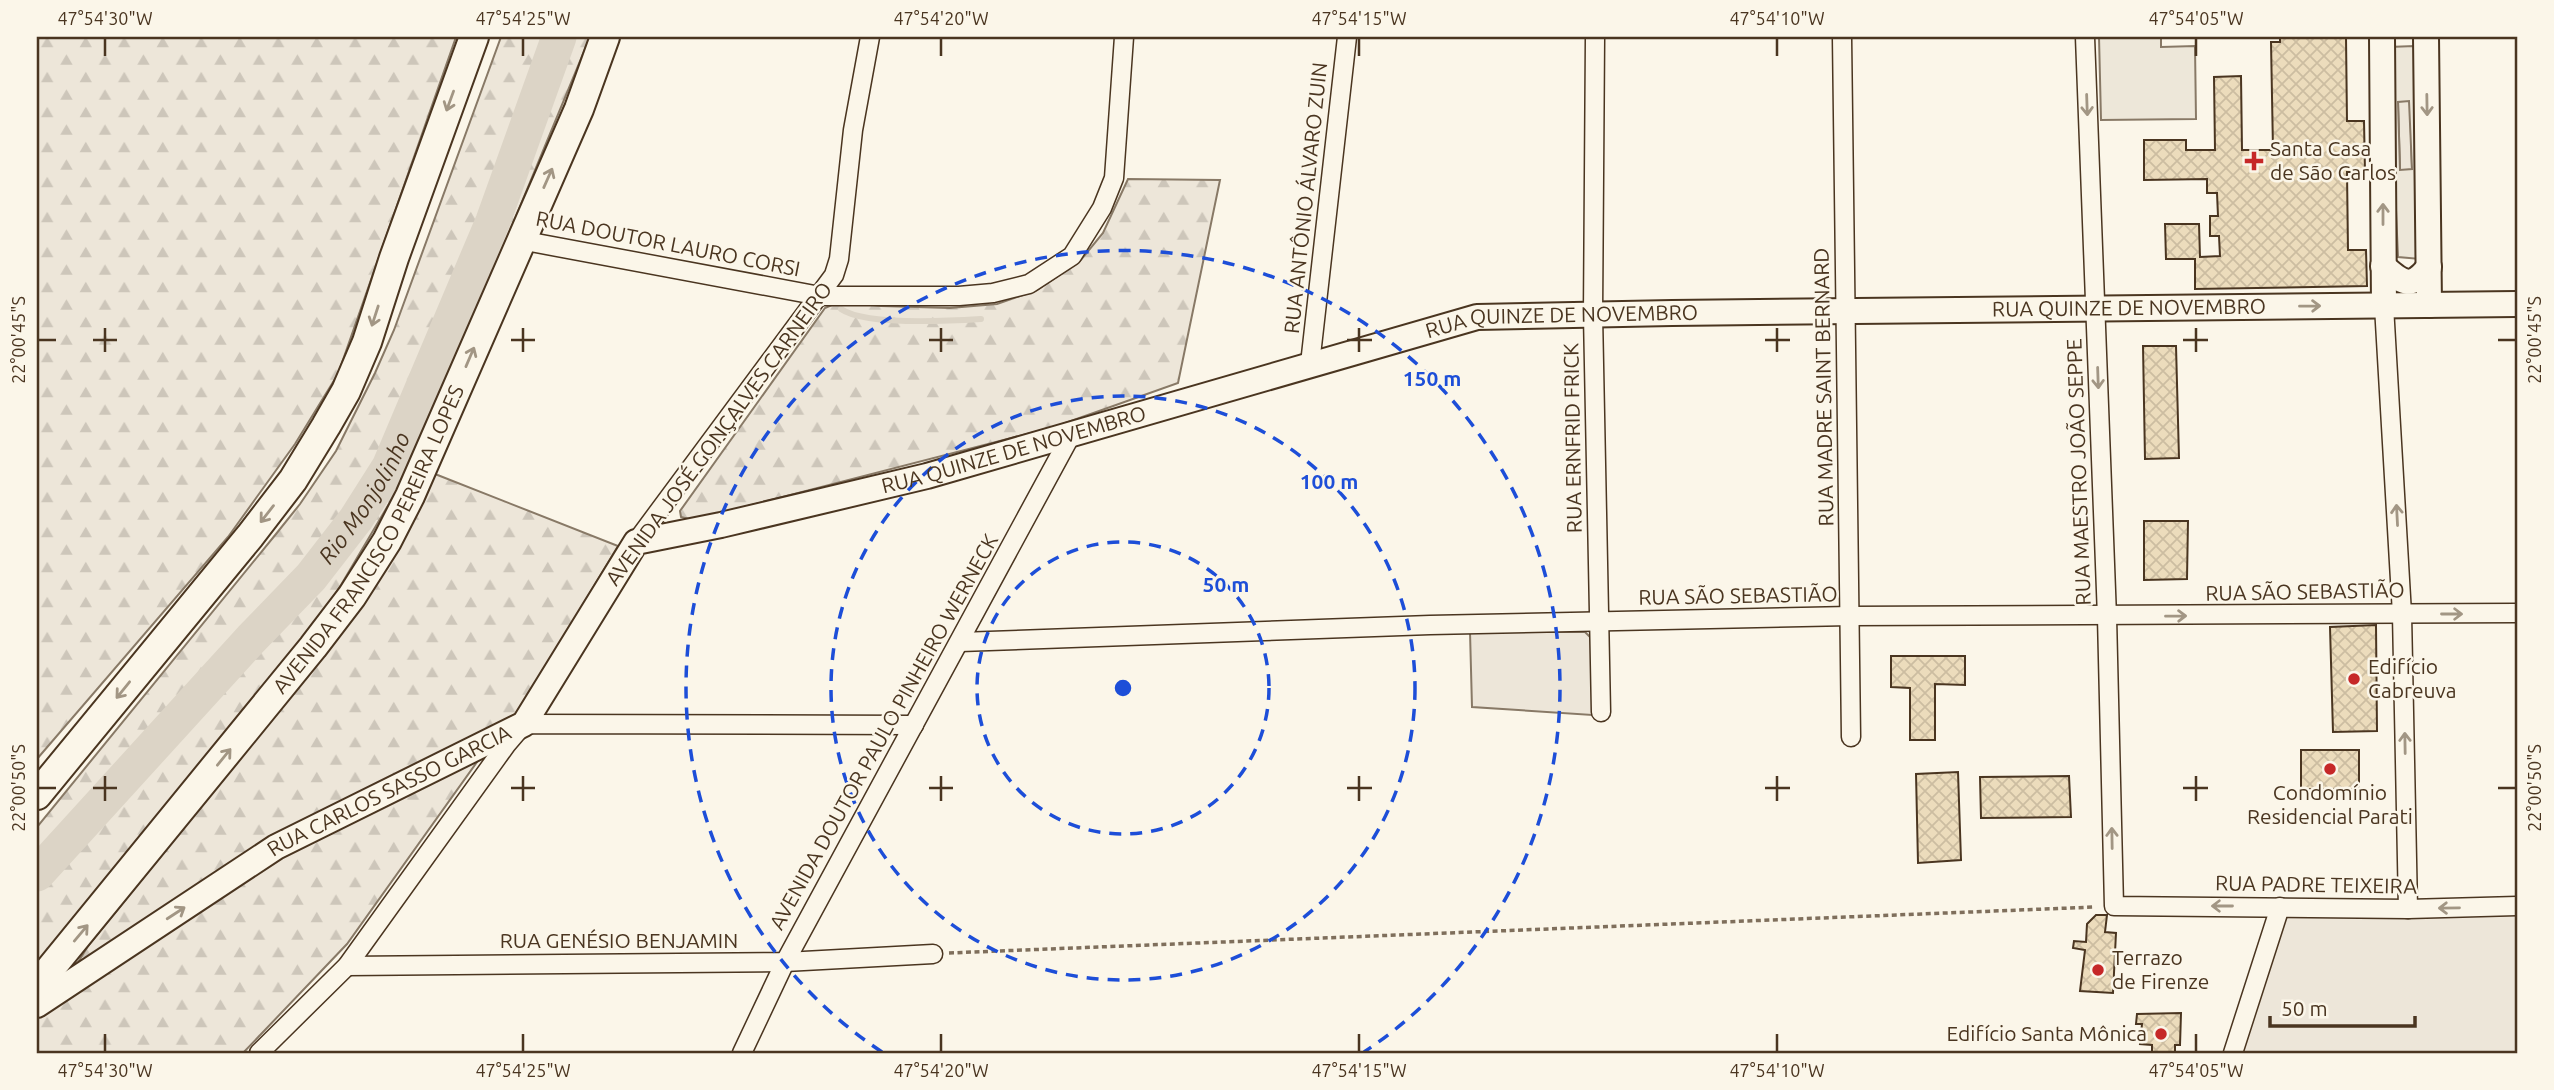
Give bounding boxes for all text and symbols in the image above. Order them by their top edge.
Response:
text: 47°54'30"W [57,8,153,28]
text: 47°54'25"W [475,8,571,28]
text: 47°54'20"W [893,8,989,28]
text: 47°54'15"W [1311,8,1407,28]
text: 47°54'10"W [1729,8,1825,28]
text: 47°54'05"W [2148,8,2244,28]
street label: RUA ANTÔNIO ÁLVARO ZUIN [1279,61,1331,335]
one-way arrow [443,89,456,111]
one-way arrow [2081,93,2094,116]
one-way arrow [2420,93,2433,116]
place label: Santa Casa de São Carlos [2270,136,2396,184]
marker: Santa Casa de São Carlos [2244,151,2264,171]
one-way arrow [542,168,555,189]
one-way arrow [2376,202,2390,225]
street label: RUA DOUTOR LAURO CORSI [534,206,802,280]
street label: RUA MADRE SAINT BERNARD [1809,248,1837,526]
street label: AVENIDA JOSÉ GONÇALVES CARNEIRO [600,277,836,590]
street label: RUA QUINZE DE NOVEMBRO [1992,294,2266,321]
text: 22°00'45"S [8,296,28,384]
text: 22°00'45"S [2524,296,2544,384]
one-way arrow [2298,299,2321,313]
street label: RUA QUINZE DE NOVEMBRO [1423,300,1698,342]
one-way arrow [368,304,380,326]
street label: RUA MAESTRO JOÃO SEPPE [2061,338,2095,606]
street label: RUA ERNFRID FRICK [1558,343,1586,533]
one-way arrow [465,347,478,368]
text: 150 m [1403,366,1461,390]
one-way arrow [2091,366,2104,389]
street label: AVENIDA FRANCISCO PEREIRA LOPES [267,381,468,698]
street label: RUA QUINZE DE NOVEMBRO [879,400,1149,497]
water label: Rio Monjolinho [313,428,414,568]
text: 100 m [1300,469,1358,493]
one-way arrow [259,504,274,523]
one-way arrow [2390,504,2403,527]
street label: AVENIDA DOUTOR PAULO PINHEIRO WERNECK [764,530,1002,933]
text: 50 m [1203,572,1249,596]
street label: RUA SÃO SEBASTIÃO [2205,577,2405,605]
street label: RUA SÃO SEBASTIÃO [1638,581,1838,609]
one-way arrow [2440,607,2463,621]
one-way arrow [2164,609,2187,623]
place label: Edifício Cabreuva [2368,654,2456,702]
marker: Edifício Cabreuva [2346,671,2362,687]
centre of rings [1111,676,1135,700]
one-way arrow [115,681,131,699]
street label: RUA CARLOS SASSO GARCIA [262,719,515,861]
one-way arrow [2398,731,2411,754]
text: 22°00'50"S [8,744,28,832]
text: 22°00'50"S [2524,744,2544,832]
one-way arrow [216,748,232,766]
marker: Condomínio Residencial Parati [2322,761,2338,777]
place label: Condomínio Residencial Parati [2247,780,2413,828]
one-way arrow [2105,827,2119,850]
street label: RUA PADRE TEIXEIRA [2215,870,2418,898]
one-way arrow [2210,900,2233,913]
one-way arrow [2438,901,2461,915]
one-way arrow [165,906,185,920]
one-way arrow [72,924,88,942]
street label: RUA GENÉSIO BENJAMIN [500,928,738,952]
place label: Terrazo de Firenze [2112,945,2209,993]
marker: Terrazo de Firenze [2090,962,2106,978]
scale bar [2270,985,2416,1029]
text: 50 m [2281,996,2328,1020]
place label: Edifício Santa Mônica [1946,1021,2147,1045]
marker: Edifício Santa Mônica [2153,1026,2169,1042]
text: 47°54'30"W [57,1060,153,1080]
text: 47°54'25"W [475,1060,571,1080]
text: 47°54'20"W [893,1060,989,1080]
text: 47°54'15"W [1311,1060,1407,1080]
text: 47°54'10"W [1729,1060,1825,1080]
text: 47°54'05"W [2148,1060,2244,1080]

